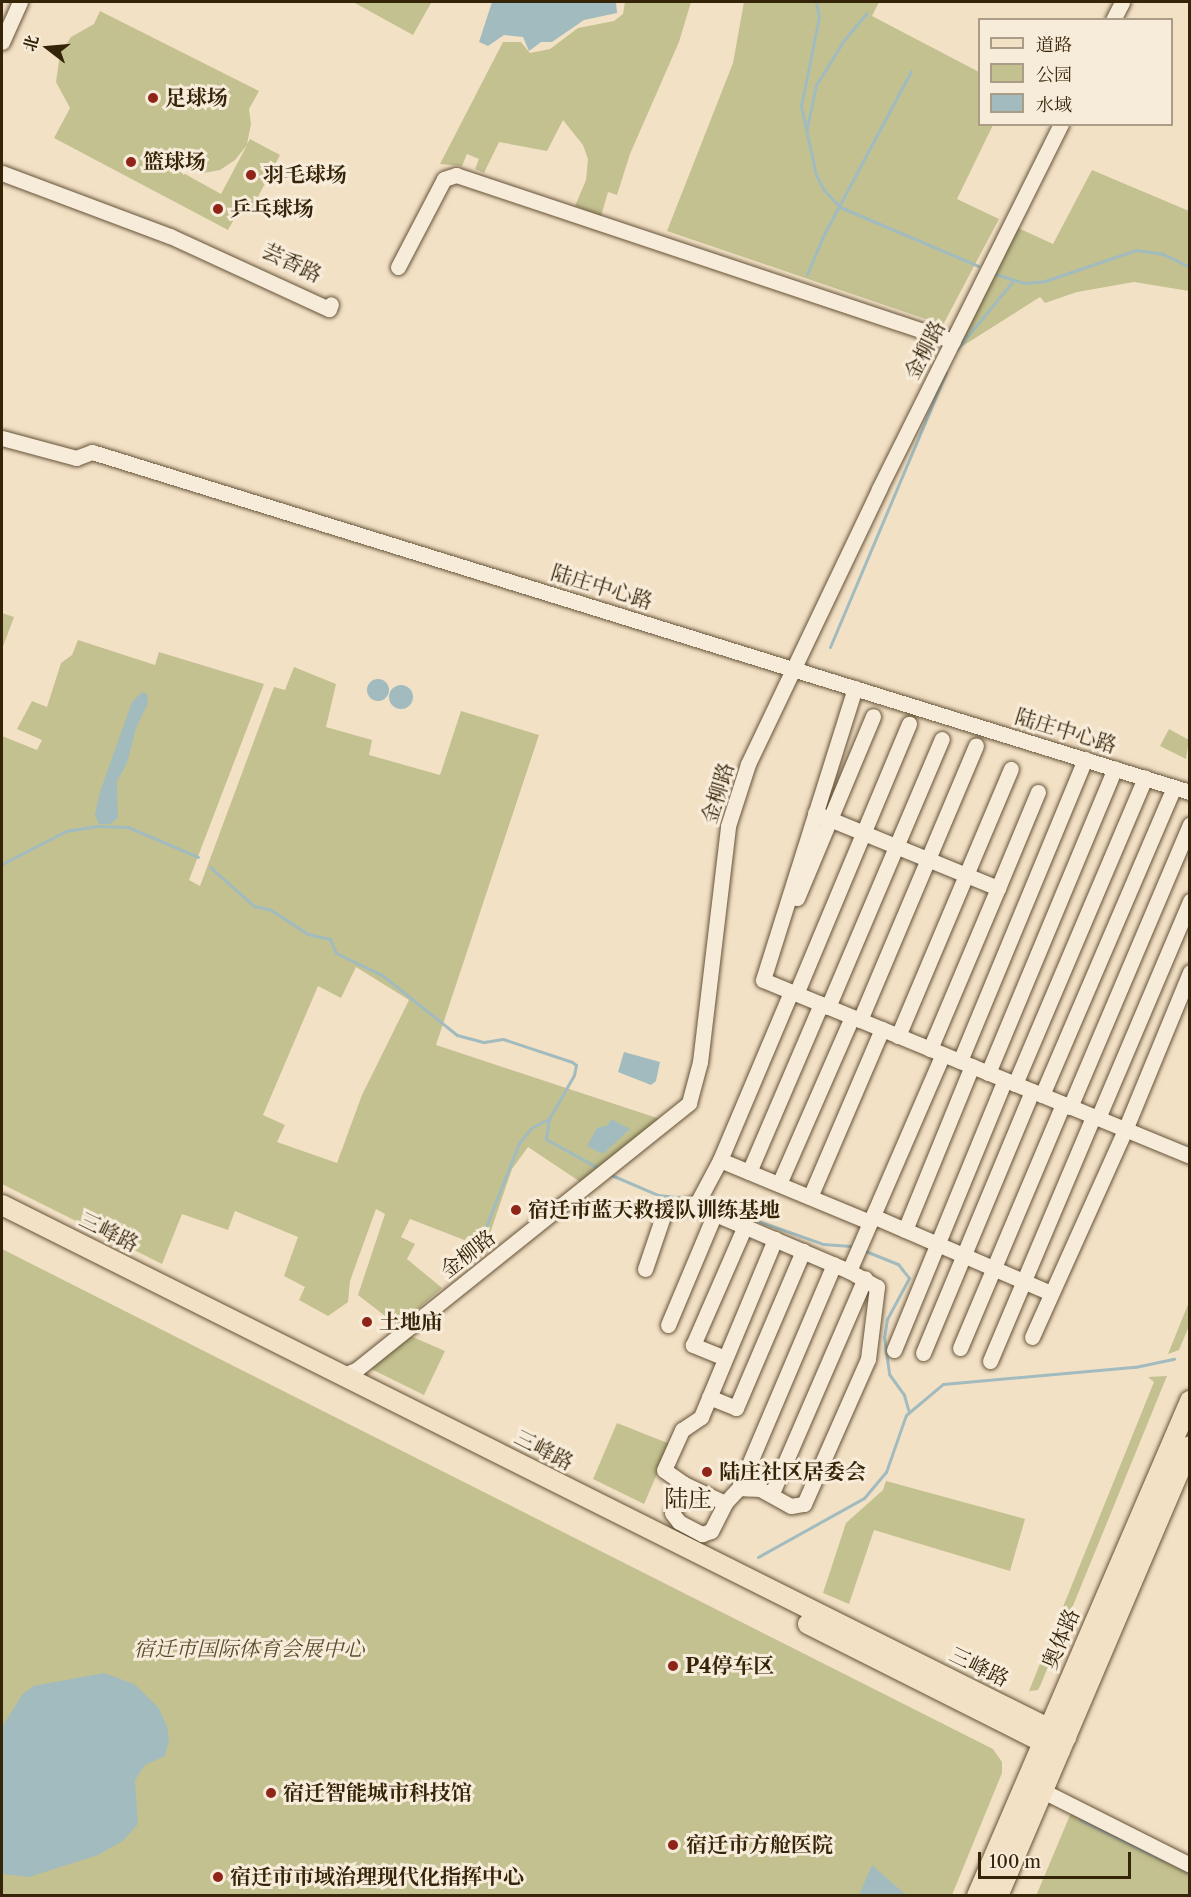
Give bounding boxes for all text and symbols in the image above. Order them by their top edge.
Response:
north arrow [18,18,78,78]
legend [978,18,1173,126]
text: 北 [19,33,43,54]
text: 道路 [1036,34,1072,56]
text: 公园 [1036,64,1072,86]
place label: 足球场 [165,85,228,111]
marker: 足球场 [146,91,160,105]
text: 水域 [1036,94,1072,116]
place label: 篮球场 [143,149,206,175]
marker: 篮球场 [124,155,138,169]
place label: 羽毛球场 [263,162,347,188]
marker: 羽毛球场 [244,168,258,182]
place label: 乒乓球场 [230,196,314,222]
marker: 乒乓球场 [211,202,225,216]
street label: 芸香路 [258,238,326,288]
street label: 金柳路 [899,316,951,384]
street label: 陆庄中心路 [548,560,656,614]
street label: 陆庄中心路 [1012,704,1120,758]
street label: 金柳路 [697,759,739,827]
place label: 宿迁市蓝天救援队训练基地 [528,1197,780,1223]
marker: 宿迁市蓝天救援队训练基地 [509,1203,523,1217]
street label: 三峰路 [75,1207,143,1257]
street label: 金柳路 [435,1225,501,1283]
place label: 土地庙 [379,1309,442,1335]
marker: 土地庙 [360,1315,374,1329]
street label: 三峰路 [510,1424,578,1476]
place label: 陆庄社区居委会 [719,1459,866,1485]
marker: 陆庄社区居委会 [700,1465,714,1479]
district label: 陆庄 [664,1485,712,1513]
street label: 奥体路 [1037,1605,1085,1673]
park label: 宿迁市国际体育会展中心 [134,1636,364,1662]
street label: 三峰路 [945,1642,1013,1692]
place label: P4停车区 [685,1653,774,1679]
marker: P4停车区 [666,1659,680,1673]
place label: 宿迁智能城市科技馆 [283,1780,472,1806]
marker: 宿迁智能城市科技馆 [264,1786,278,1800]
place label: 宿迁市方舱医院 [686,1832,833,1858]
marker: 宿迁市方舱医院 [664,1836,682,1854]
scale bar [981,1840,1134,1878]
text: 100 m [989,1851,1041,1873]
place label: 宿迁市市域治理现代化指挥中心 [230,1864,524,1890]
marker: 宿迁市市域治理现代化指挥中心 [211,1870,225,1884]

